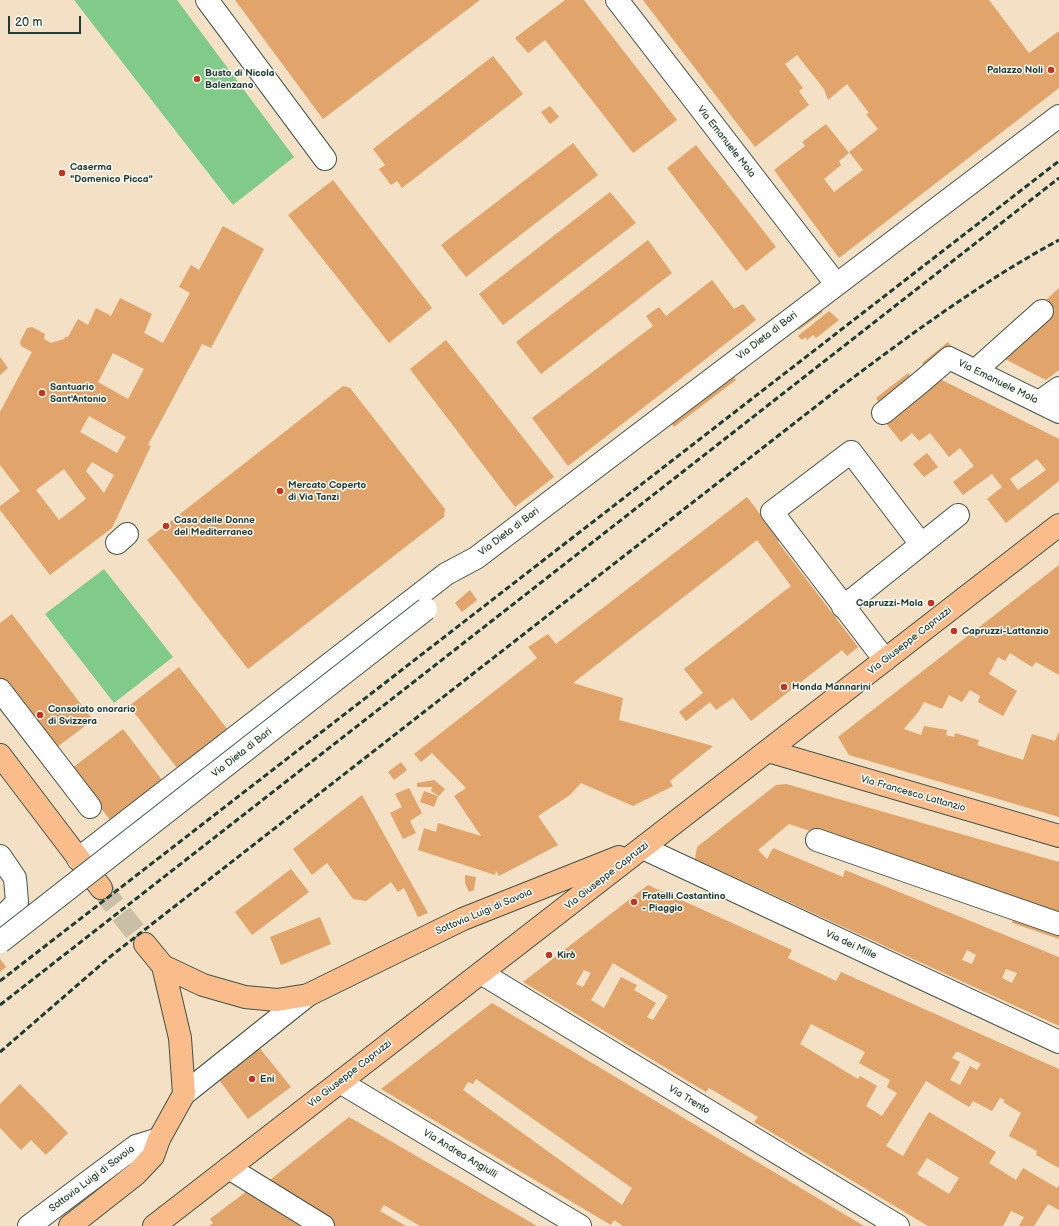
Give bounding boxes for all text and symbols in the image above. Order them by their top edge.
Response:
scale bar [10,8,83,34]
text: 20 m [15,15,42,30]
place label: Palazzo Noli [987,64,1043,76]
marker: Palazzo Noli [1046,65,1056,75]
place label: Busto di Nicola Balenzano [205,67,275,90]
marker: Busto di Nicola Balenzano [192,74,202,84]
street label: Via Emanuele Mola [694,104,758,180]
place label: Caserma "Domenico Picca" [70,161,153,184]
marker: Caserma "Domenico Picca" [57,168,67,178]
street label: Via Dieta di Bari [734,309,800,363]
street label: Via Emanuele Mola [956,357,1040,407]
place label: Santuario Sant'Antonio [50,381,106,404]
marker: Santuario Sant'Antonio [37,388,47,398]
place label: Mercato Coperto di Via Tanzi [288,479,366,502]
marker: Mercato Coperto di Via Tanzi [275,486,285,496]
street label: Via Dieta di Bari [476,505,542,559]
place label: Casa delle Donne del Mediterraneo [174,514,255,538]
marker: Casa delle Donne del Mediterraneo [161,521,171,531]
place label: Capruzzi-Mola [856,597,923,609]
marker: Capruzzi-Mola [926,598,936,608]
street label: Via Giuseppe Capruzzi [866,605,954,677]
place label: Capruzzi-Lattanzio [962,625,1049,637]
marker: Capruzzi-Lattanzio [949,626,959,636]
place label: Honda Mannarini [792,681,871,693]
marker: Honda Mannarini [779,682,789,692]
place label: Consolato onorario di Svizzera [48,703,135,726]
marker: Consolato onorario di Svizzera [35,710,45,720]
street label: Via Dieta di Bari [210,726,274,780]
street label: Via Francesco Lattanzio [859,773,967,815]
street label: Via Giuseppe Capruzzi [563,840,651,912]
street label: Sottovia Luigi di Savoia [434,886,534,938]
place label: Fratelli Costantino - Piaggio [642,890,725,914]
marker: Fratelli Costantino - Piaggio [629,897,639,907]
street label: Via dei Mille [824,928,878,962]
place label: Kirò [557,949,575,961]
marker: Kirò [544,950,554,960]
street label: Via Giuseppe Capruzzi [306,1038,394,1110]
place label: Eni [260,1073,275,1085]
marker: Eni [247,1074,257,1084]
street label: Via Trento [666,1083,712,1117]
street label: Via Andrea Angiulli [421,1127,499,1181]
street label: Sottovia Luigi di Savoia [47,1143,137,1215]

